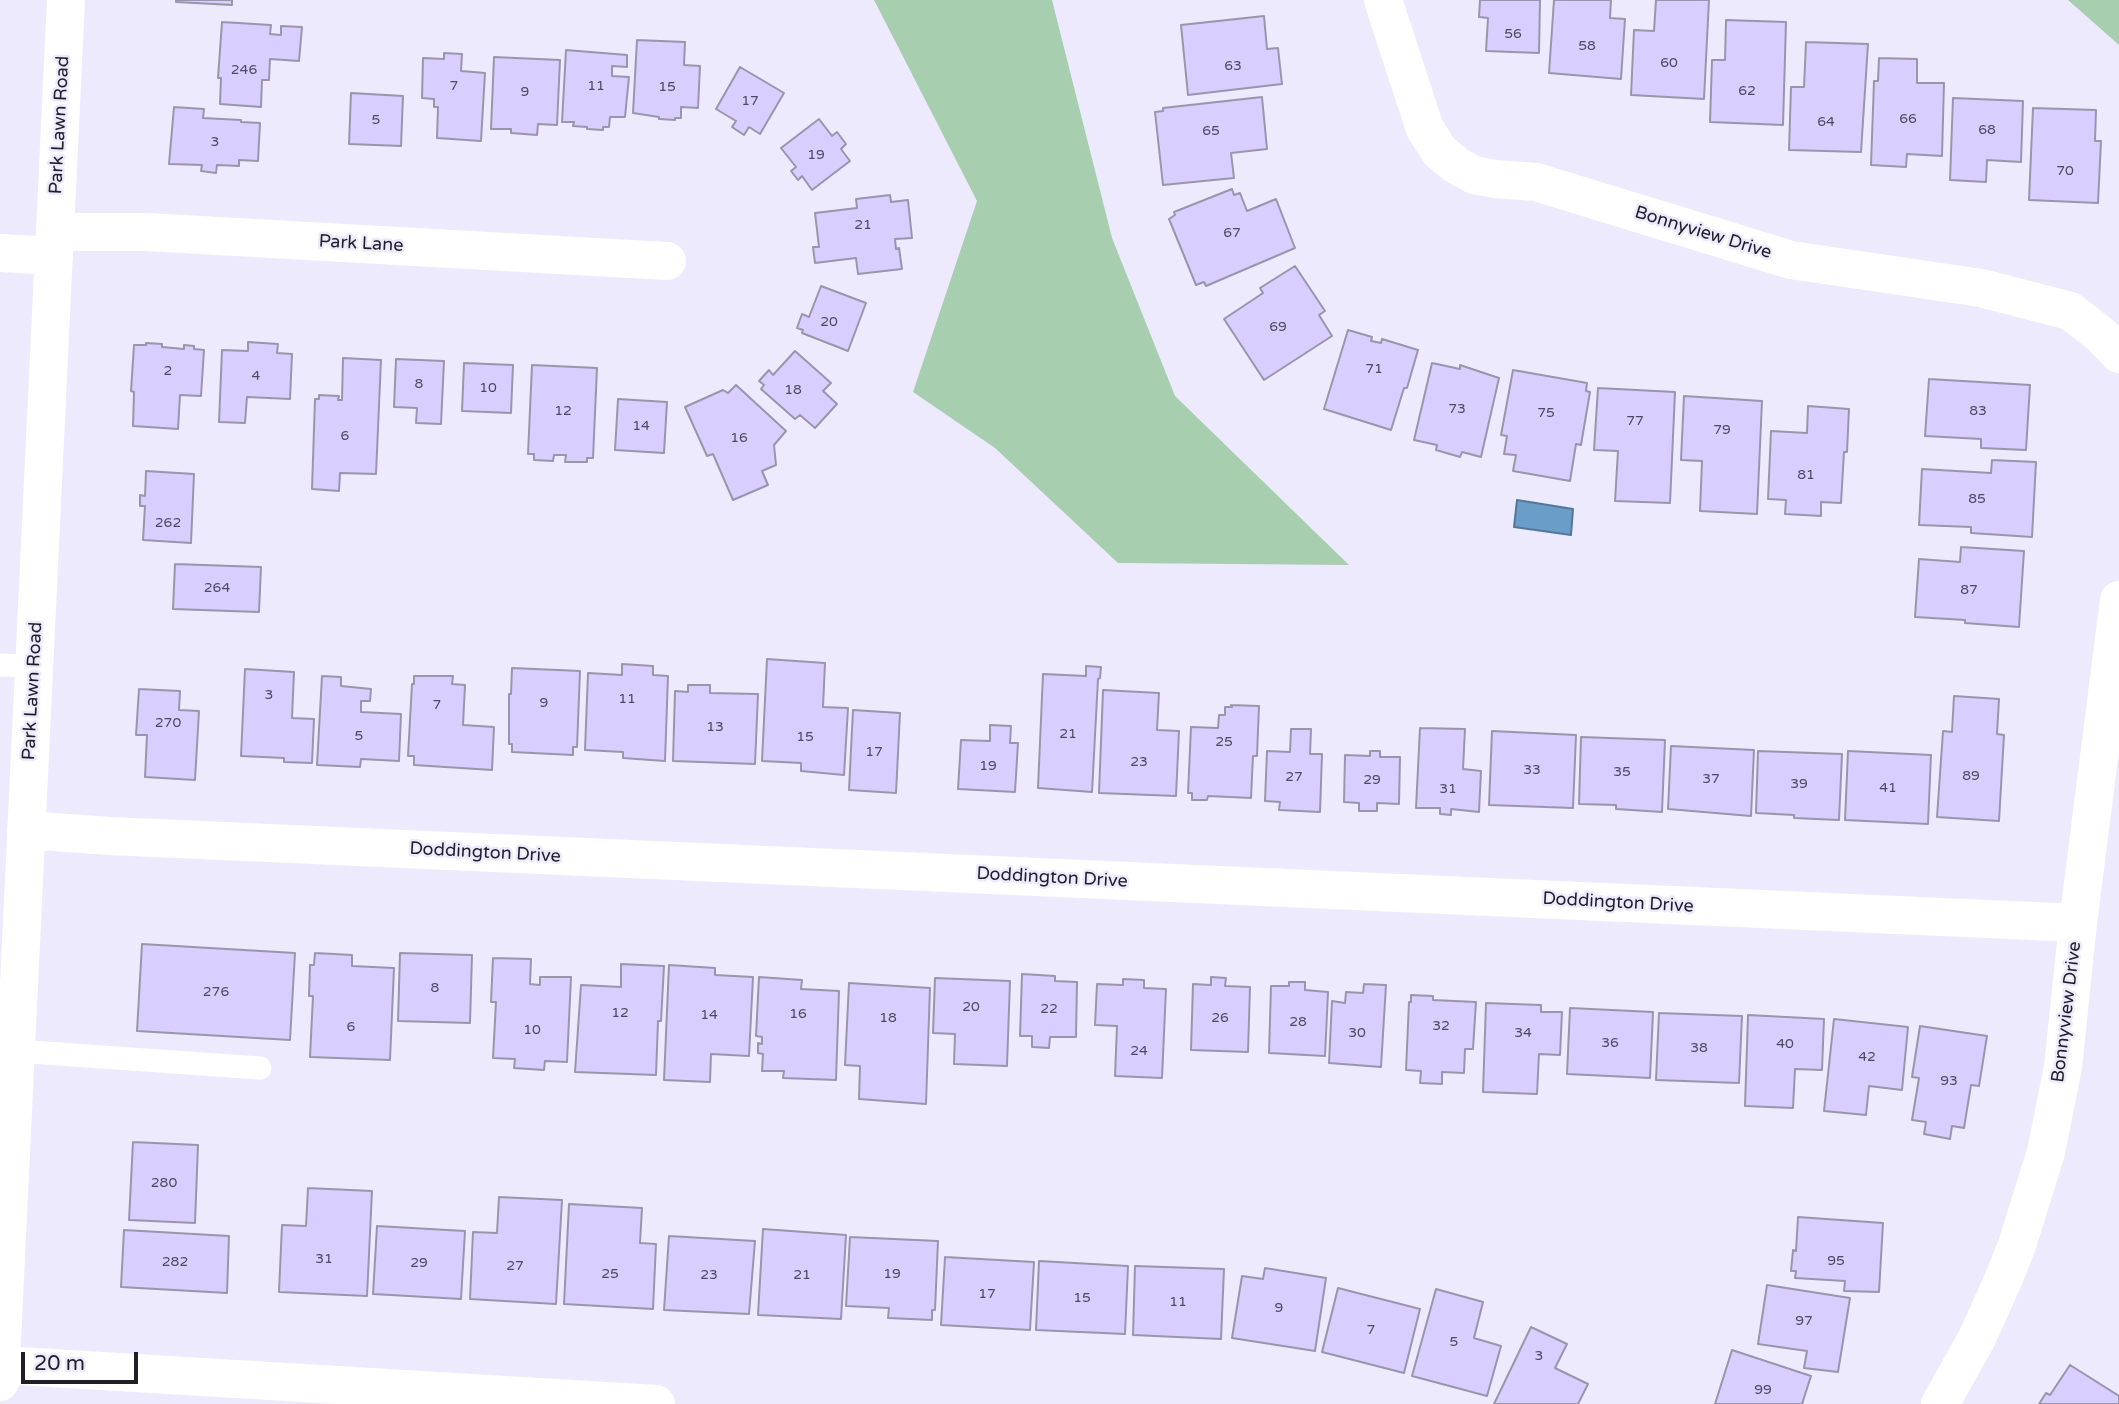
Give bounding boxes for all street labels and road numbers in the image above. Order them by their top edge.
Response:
street label: Park Lawn Road [46,55,74,195]
street label: Bonnyview Drive [1632,202,1774,264]
street label: Park Lane [318,231,404,257]
street label: Park Lawn Road [19,621,47,761]
street label: Doddington Drive [409,838,561,868]
street label: Doddington Drive [976,863,1128,893]
street label: Doddington Drive [1542,888,1694,918]
street label: Bonnyview Drive [2048,940,2086,1084]

